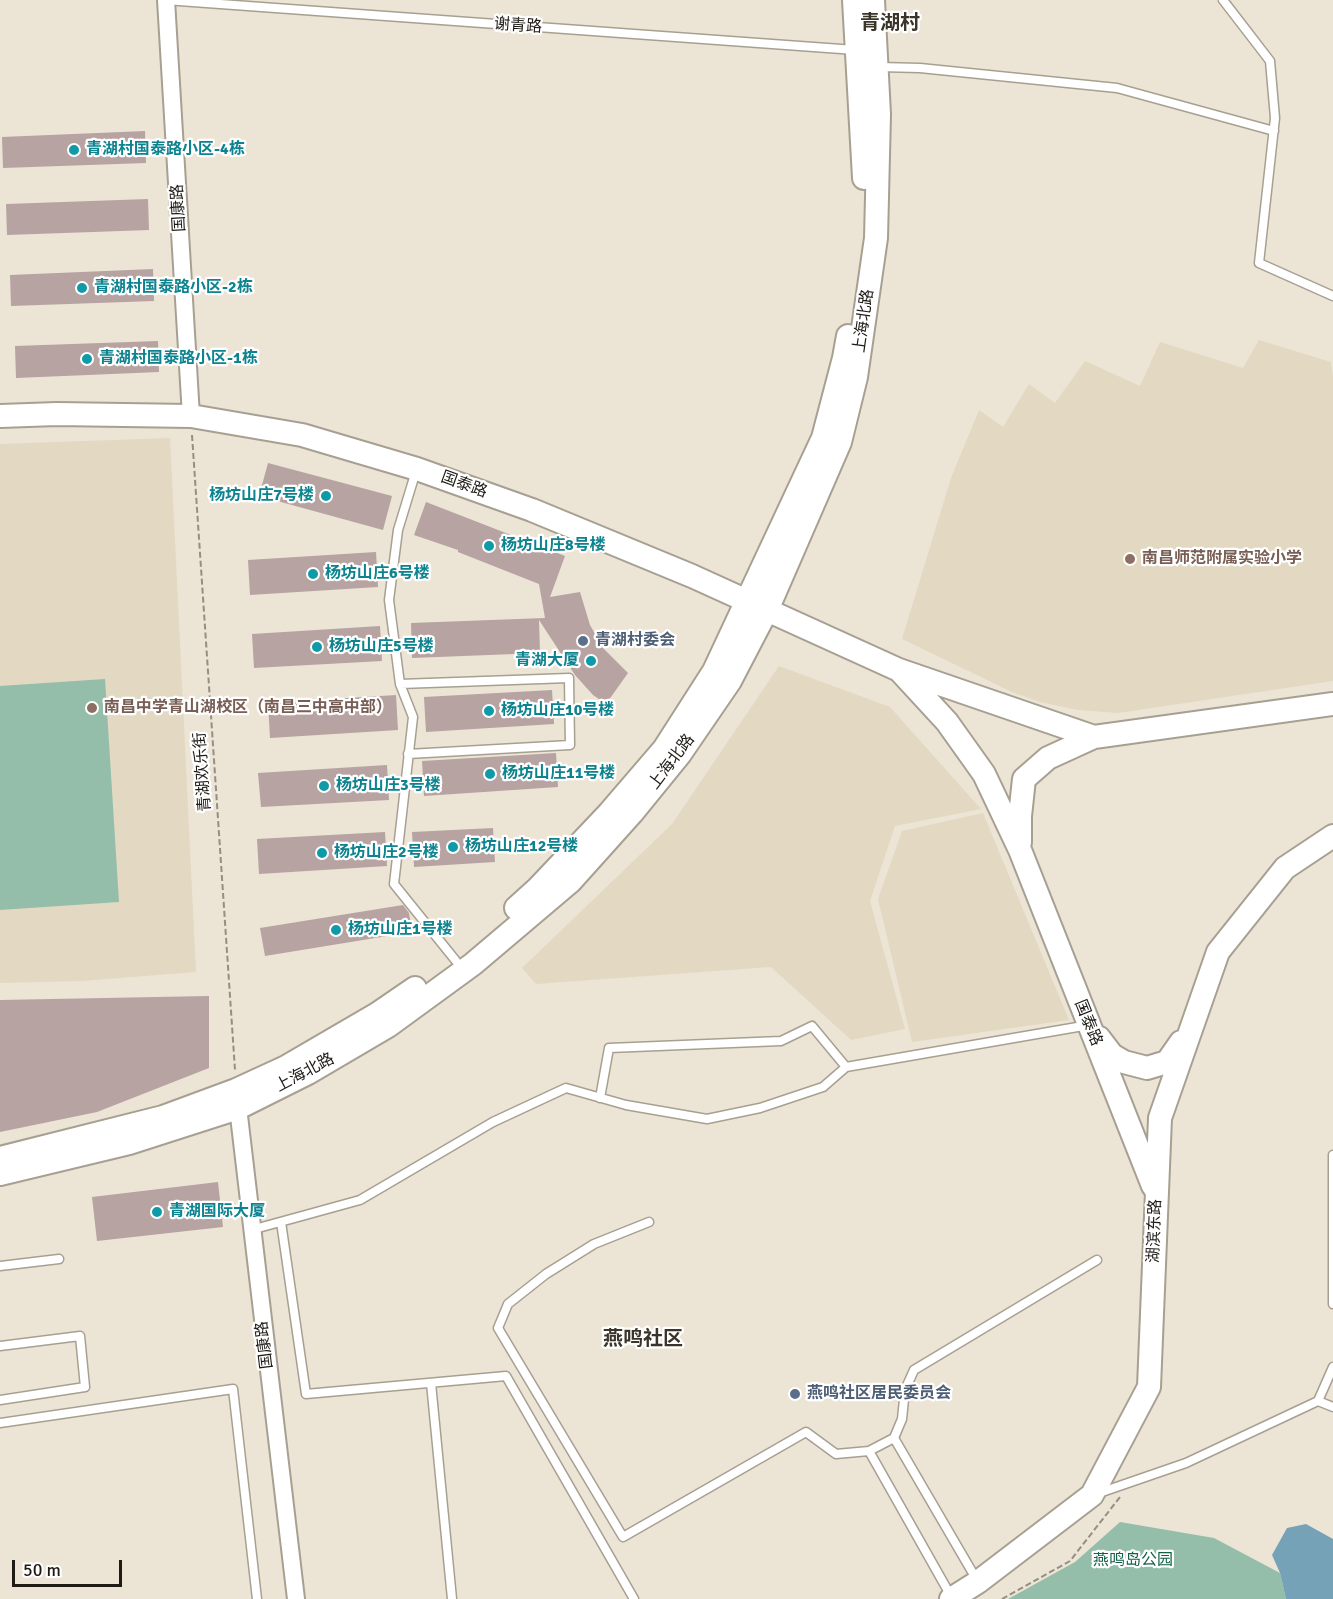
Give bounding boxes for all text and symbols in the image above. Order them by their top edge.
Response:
district label: 青湖村 [860,12,920,36]
street label: 谢青路 [493,15,543,37]
place label: 青湖村国泰路小区-4栋 [86,140,245,160]
marker: 青湖村国泰路小区-4栋 [67,143,81,157]
street label: 国康路 [168,184,190,232]
place label: 青湖村国泰路小区-2栋 [94,278,253,298]
marker: 青湖村国泰路小区-2栋 [75,281,89,295]
street label: 上海北路 [850,288,878,354]
place label: 青湖村国泰路小区-1栋 [99,349,258,369]
marker: 青湖村国泰路小区-1栋 [80,352,94,366]
street label: 国泰路 [438,468,490,502]
place label: 杨坊山庄7号楼 [209,486,314,506]
marker: 杨坊山庄7号楼 [319,489,333,503]
place label: 杨坊山庄8号楼 [501,536,606,556]
marker: 杨坊山庄8号楼 [482,539,496,553]
place label: 南昌师范附属实验小学 [1142,549,1302,569]
marker: 南昌师范附属实验小学 [1123,552,1137,566]
place label: 杨坊山庄6号楼 [325,564,430,584]
marker: 杨坊山庄6号楼 [306,567,320,581]
place label: 青湖村委会 [595,631,675,651]
marker: 青湖村委会 [576,634,590,648]
place label: 杨坊山庄5号楼 [329,637,434,657]
marker: 杨坊山庄5号楼 [310,640,324,654]
place label: 青湖大厦 [515,651,579,671]
marker: 青湖大厦 [584,654,598,668]
place label: 南昌中学青山湖校区（南昌三中高中部） [104,698,392,718]
marker: 南昌中学青山湖校区（南昌三中高中部） [85,701,99,715]
place label: 杨坊山庄10号楼 [501,701,614,721]
marker: 杨坊山庄10号楼 [482,704,496,718]
street label: 青湖欢乐街 [191,731,215,813]
street label: 上海北路 [645,731,699,793]
place label: 杨坊山庄11号楼 [502,764,615,784]
marker: 杨坊山庄11号楼 [483,767,497,781]
place label: 杨坊山庄3号楼 [336,776,441,796]
marker: 杨坊山庄3号楼 [317,779,331,793]
place label: 杨坊山庄12号楼 [465,837,578,857]
marker: 杨坊山庄12号楼 [446,840,460,854]
place label: 杨坊山庄2号楼 [334,843,439,863]
marker: 杨坊山庄2号楼 [315,846,329,860]
place label: 杨坊山庄1号楼 [348,920,453,940]
marker: 杨坊山庄1号楼 [329,923,343,937]
street label: 国泰路 [1070,997,1106,1049]
street label: 上海北路 [272,1050,338,1096]
street label: 湖滨东路 [1144,1199,1166,1263]
place label: 青湖国际大厦 [169,1202,265,1222]
marker: 青湖国际大厦 [150,1205,164,1219]
street label: 国康路 [253,1320,277,1370]
district label: 燕鸣社区 [603,1328,683,1352]
place label: 燕鸣社区居民委员会 [807,1384,951,1404]
marker: 燕鸣社区居民委员会 [788,1387,802,1401]
scale bar [15,1548,124,1586]
park label: 燕鸣岛公园 [1093,1551,1173,1571]
text: 50 m [23,1559,61,1581]

